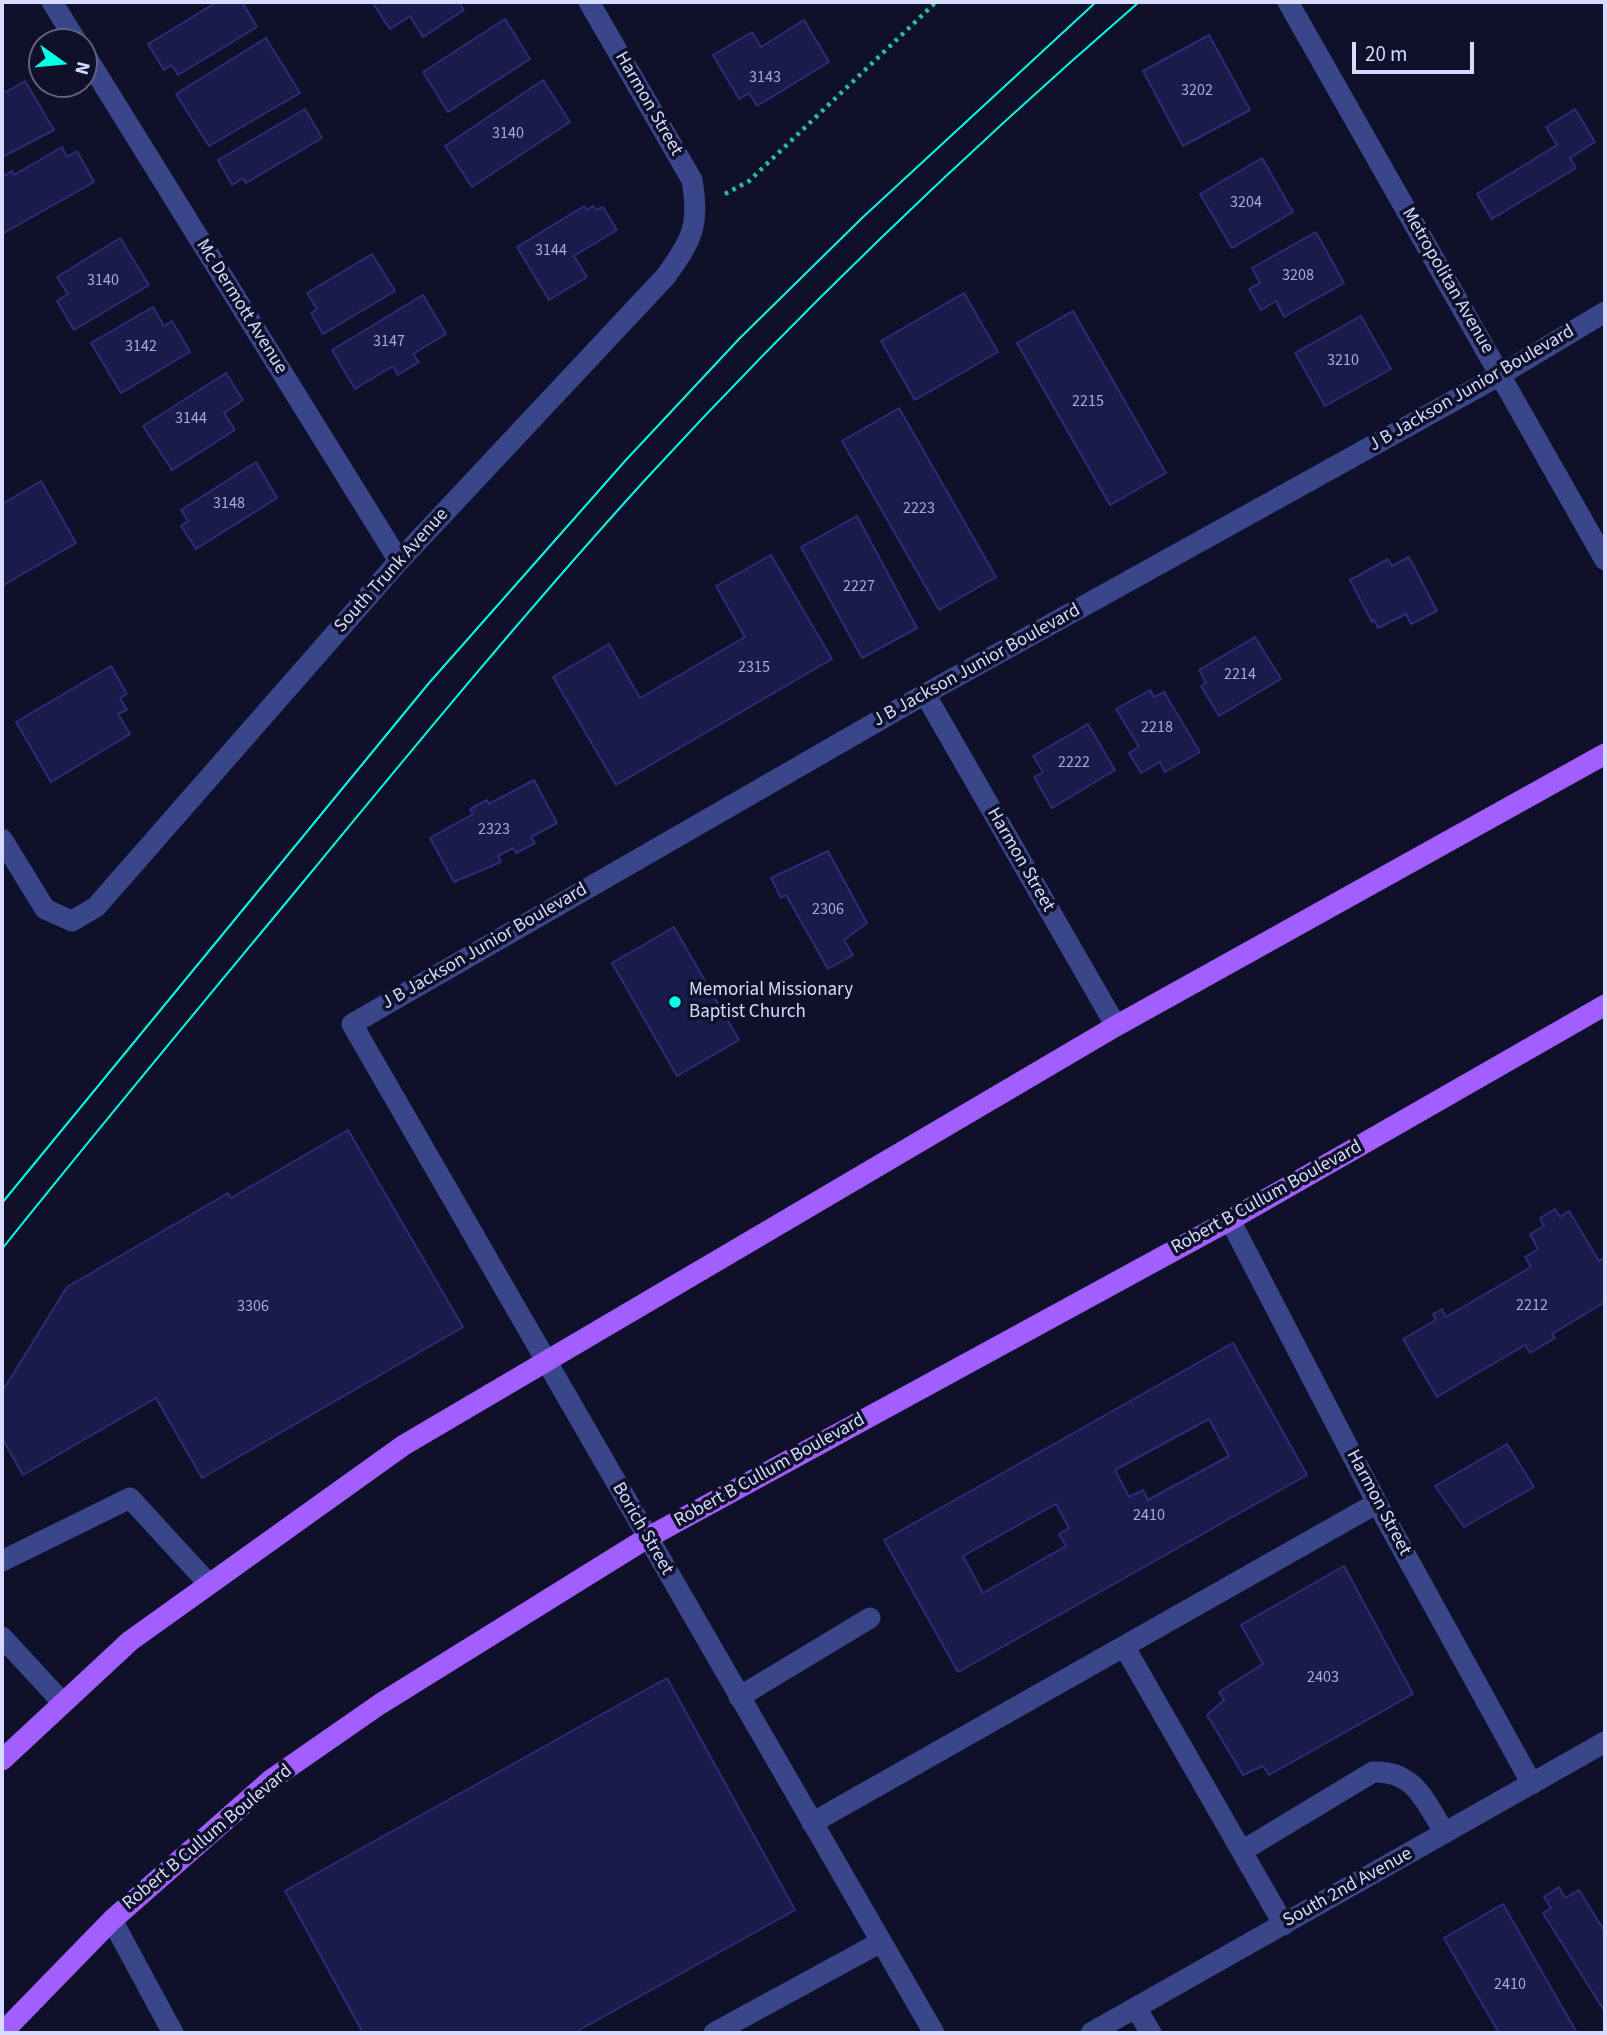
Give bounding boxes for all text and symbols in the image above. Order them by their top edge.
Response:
north arrow [28,28,98,98]
scale bar [1355,28,1478,72]
text: 20 m [1365,39,1407,69]
street label: Harmon Street [609,48,687,160]
text: N [67,58,97,78]
house number: 3143 [749,68,781,88]
house number: 3202 [1181,81,1213,101]
house number: 3140 [492,124,524,144]
house number: 3204 [1230,193,1262,213]
street label: Metropolitan Avenue [1396,204,1498,358]
street label: Mc Dermott Avenue [190,235,292,379]
house number: 3144 [535,241,567,261]
house number: 3208 [1282,266,1314,286]
house number: 3140 [87,271,119,291]
street label: J B Jackson Junior Boulevard [1365,321,1579,457]
house number: 3147 [373,332,405,352]
house number: 3142 [125,337,157,357]
house number: 3210 [1327,351,1359,371]
house number: 2215 [1072,392,1104,412]
house number: 3144 [175,409,207,429]
house number: 3148 [213,494,245,514]
house number: 2223 [903,499,935,519]
street label: South Trunk Avenue [330,504,454,638]
house number: 2227 [843,577,875,597]
street label: J B Jackson Junior Boulevard [869,599,1085,733]
house number: 2315 [738,658,770,678]
house number: 2214 [1224,665,1256,685]
house number: 2218 [1141,718,1173,738]
house number: 2222 [1058,753,1090,773]
street label: Harmon Street [981,804,1059,916]
house number: 2323 [478,820,510,840]
street label: J B Jackson Junior Boulevard [378,879,592,1015]
house number: 2306 [812,900,844,920]
place label: Memorial Missionary Baptist Church [689,980,853,1024]
marker: Memorial Missionary Baptist Church [667,994,683,1010]
street label: Robert B Cullum Boulevard [1168,1136,1366,1260]
house number: 2212 [1516,1296,1548,1316]
house number: 3306 [237,1297,269,1317]
street label: Robert B Cullum Boulevard [671,1409,869,1533]
street label: Harmon Street [1341,1446,1415,1560]
street label: Borich Street [606,1479,678,1579]
house number: 2410 [1133,1506,1165,1526]
house number: 2403 [1307,1668,1339,1688]
street label: Robert B Cullum Boulevard [119,1760,297,1916]
street label: South 2nd Avenue [1279,1843,1417,1933]
house number: 2410 [1494,1975,1526,1995]

